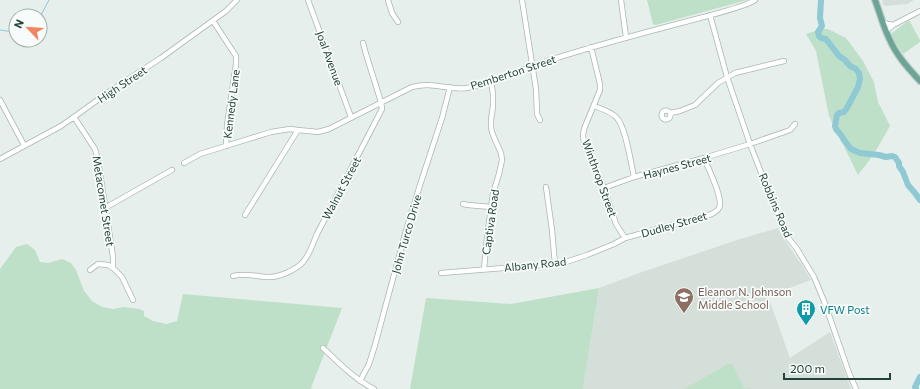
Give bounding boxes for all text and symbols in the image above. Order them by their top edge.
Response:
north arrow [8,8,48,48]
text: N [11,17,26,30]
street label: Joal Avenue [313,29,346,88]
street label: Pemberton Street [469,52,558,92]
street label: High Street [95,63,149,105]
street label: Kennedy Lane [220,69,242,139]
street label: Winthrop Street [580,137,620,219]
street label: Haynes Street [642,151,713,181]
street label: Walnut Street [319,154,363,222]
street label: Metacomet Street [90,155,118,248]
street label: Robbins Road [757,171,795,239]
street label: Captiva Road [479,188,501,256]
street label: John Turco Drive [388,193,425,275]
street label: Dudley Street [640,208,709,240]
street label: Albany Road [503,254,567,274]
place label: Eleanor N. Johnson Middle School [698,285,792,311]
school or university icon: Eleanor N. Johnson Middle School [673,286,695,314]
building icon: VFW Post [795,298,817,326]
place label: VFW Post [820,303,870,316]
scale bar [784,355,890,381]
text: 200 m [790,361,825,375]

